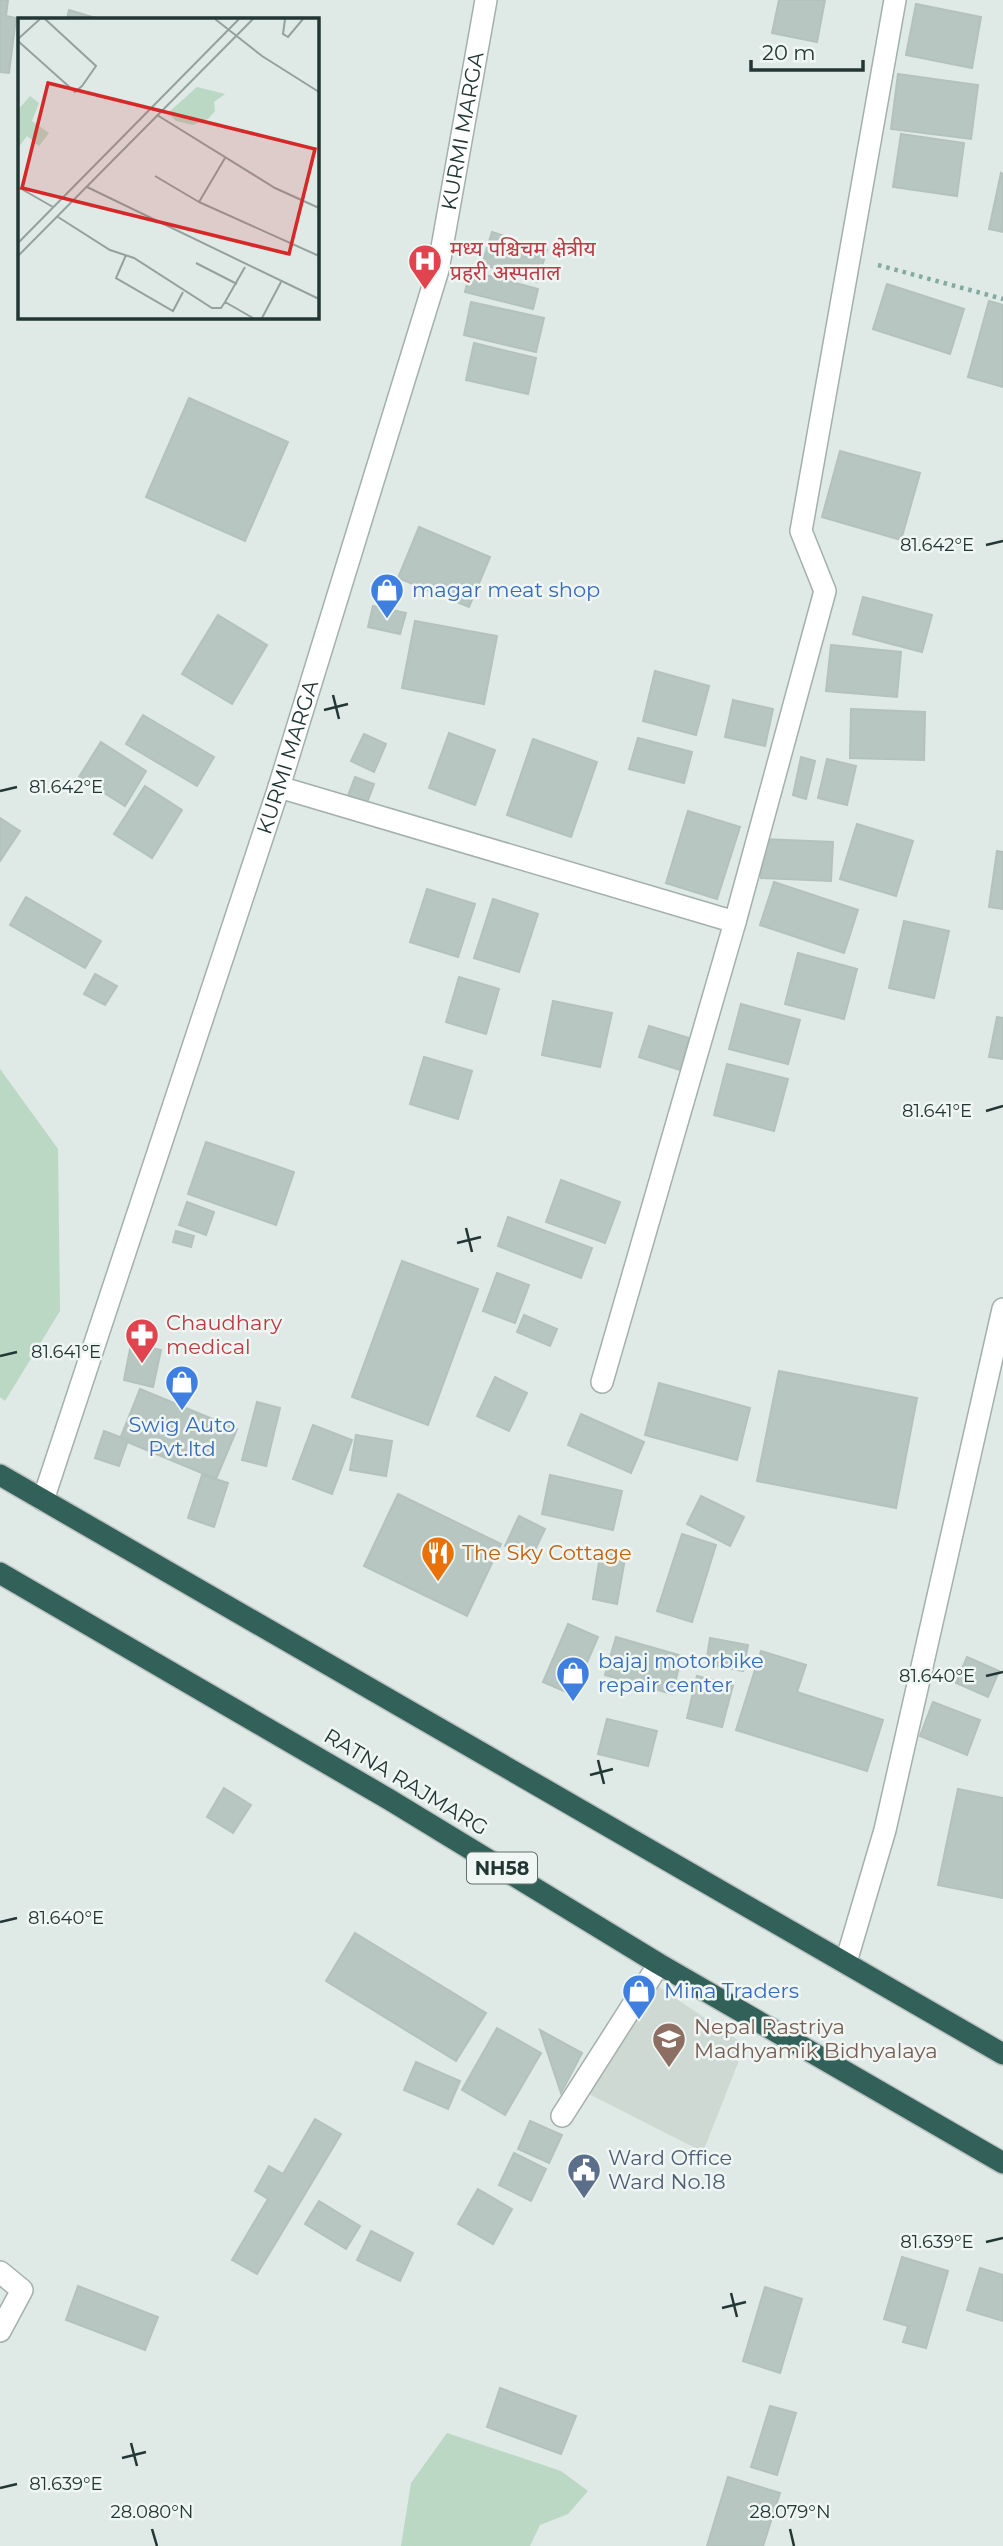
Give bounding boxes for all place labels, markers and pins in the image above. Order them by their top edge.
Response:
place label: मध्य पश्चिचम क्षेत्रीय प्रहरी अस्पताल [450,236,597,285]
hospital icon: मध्य पश्चिचम क्षेत्रीय प्रहरी अस्पताल [406,242,444,291]
shop icon: magar meat shop [368,571,406,620]
place label: magar meat shop [412,577,600,602]
place label: Chaudhary medical [166,1310,283,1359]
pharmacy icon: Chaudhary medical [123,1316,161,1365]
shop icon: Swig Auto Pvt.ltd [163,1363,201,1412]
place label: Swig Auto Pvt.ltd [129,1412,235,1461]
restaurant icon: The Sky Cottage [419,1534,457,1583]
place label: The Sky Cottage [462,1540,632,1565]
place label: bajaj motorbike repair center [598,1648,764,1697]
shop icon: bajaj motorbike repair center [554,1654,592,1703]
shop icon: Mina Traders [620,1972,658,2021]
place label: Mina Traders [664,1978,799,2003]
place label: Nepal Rastriya Madhyamik Bidhyalaya [694,2014,938,2063]
school or university icon: Nepal Rastriya Madhyamik Bidhyalaya [650,2020,688,2069]
place label: Ward Office Ward No.18 [608,2145,732,2194]
public building icon: Ward Office Ward No.18 [565,2151,603,2200]

